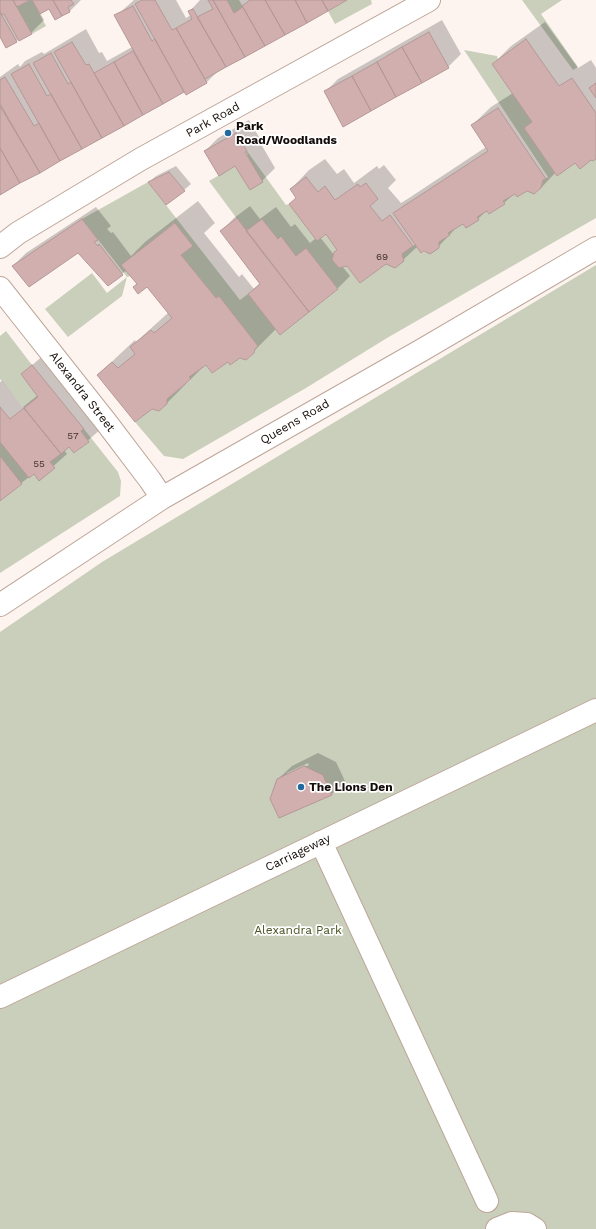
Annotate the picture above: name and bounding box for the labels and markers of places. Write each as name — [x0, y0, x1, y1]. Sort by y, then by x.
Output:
place label: Park Road/Woodlands — [236, 119, 337, 147]
marker: Park Road/Woodlands — [223, 128, 233, 138]
place label: The Lions Den — [309, 780, 393, 794]
marker: The Lions Den — [296, 782, 306, 792]

